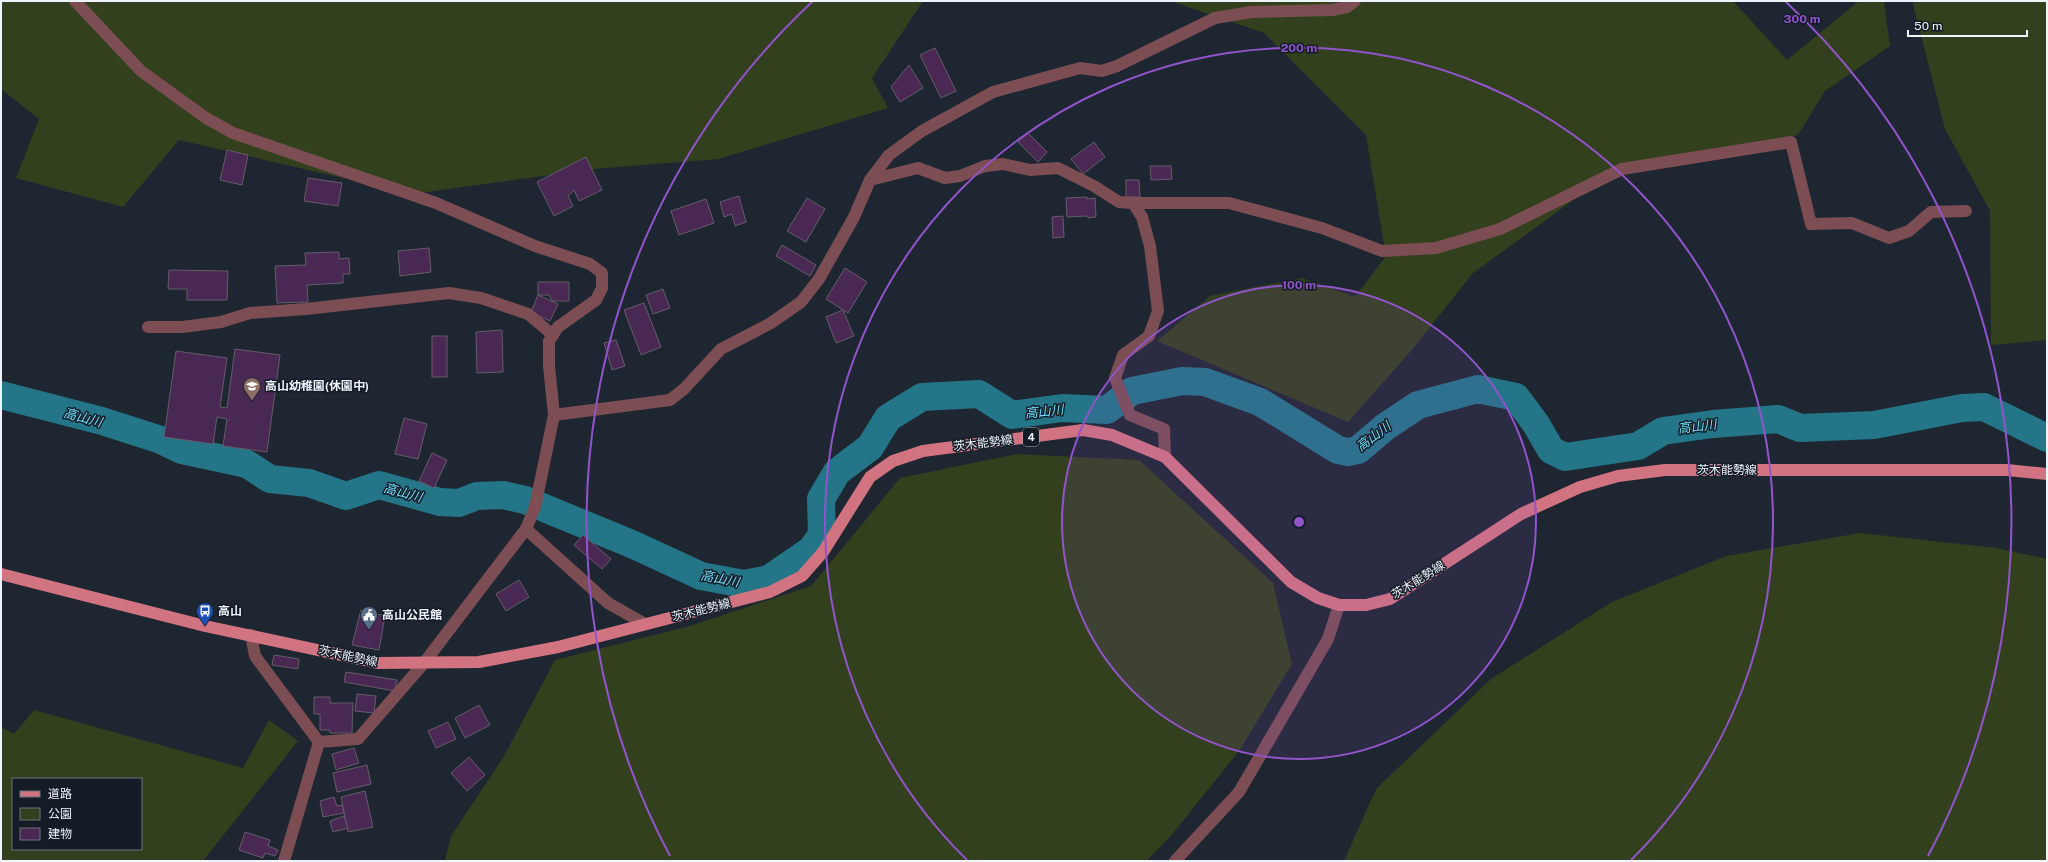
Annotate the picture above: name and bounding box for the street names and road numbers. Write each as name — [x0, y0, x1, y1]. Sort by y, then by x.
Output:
road number: 4 — [1023, 428, 1039, 446]
street label: 茨木能勢線 — [952, 432, 1014, 454]
street label: 茨木能勢線 — [1697, 463, 1757, 477]
street label: 茨木能勢線 — [1389, 558, 1447, 602]
street label: 茨木能勢線 — [670, 596, 732, 624]
street label: 茨木能勢線 — [317, 643, 379, 669]

